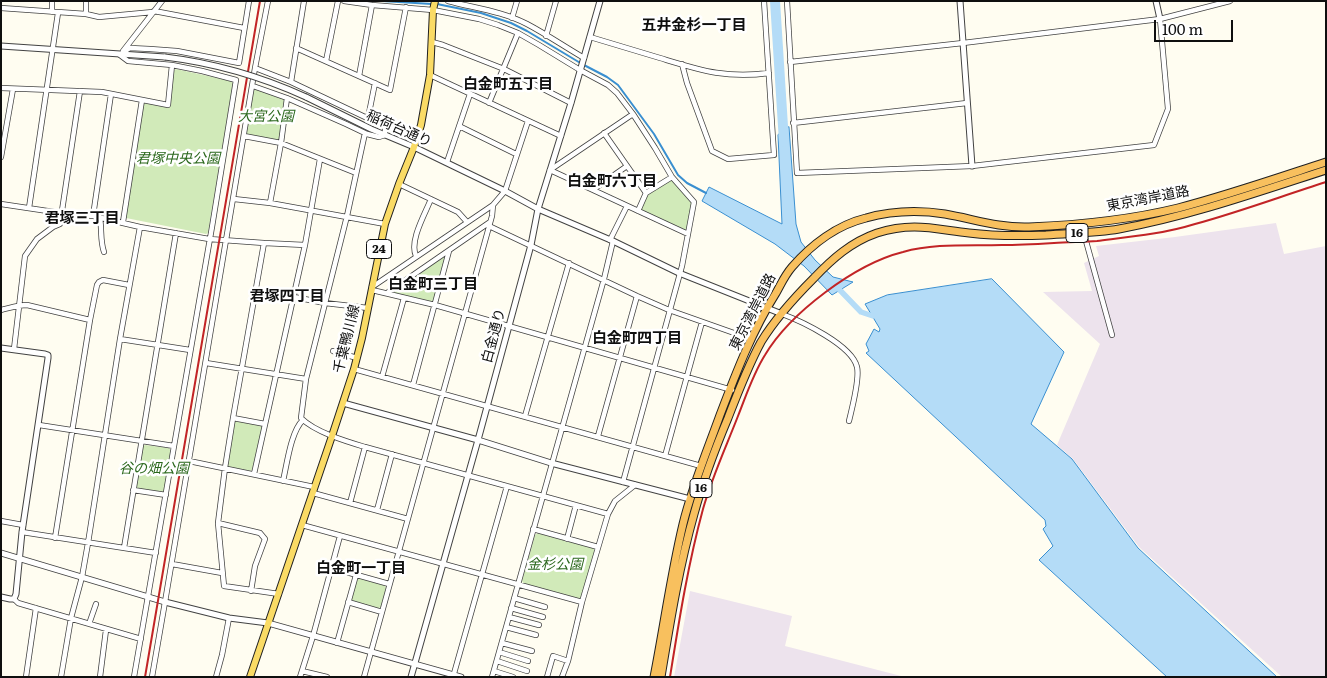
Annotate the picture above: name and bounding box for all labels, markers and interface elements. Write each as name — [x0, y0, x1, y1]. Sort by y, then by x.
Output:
scale bar — [1157, 10, 1236, 42]
district label: 五井金杉一丁目 — [642, 17, 746, 35]
text: 100 m — [1162, 17, 1203, 40]
district label: 白金町五丁目 — [463, 76, 553, 94]
street label: 稲荷台通り — [364, 107, 434, 151]
park label: 大宮公園 — [238, 109, 294, 125]
park label: 君塚中央公園 — [136, 151, 220, 167]
district label: 白金町六丁目 — [567, 173, 657, 191]
street label: 東京湾岸道路 — [1105, 183, 1191, 215]
district label: 君塚三丁目 — [45, 210, 119, 228]
road number: 16 — [1066, 224, 1088, 242]
road number: 24 — [366, 240, 392, 258]
street label: 東京湾岸道路 — [726, 271, 780, 353]
district label: 白金町三丁目 — [388, 276, 478, 294]
district label: 君塚四丁目 — [250, 288, 324, 306]
street label: 千葉鴨川線 — [330, 303, 364, 375]
street label: 白金通り — [479, 307, 509, 365]
district label: 白金町四丁目 — [592, 330, 682, 348]
park label: 谷の畑公園 — [119, 461, 189, 477]
road number: 16 — [690, 478, 712, 498]
park label: 金杉公園 — [527, 557, 583, 573]
district label: 白金町一丁目 — [316, 560, 406, 578]

